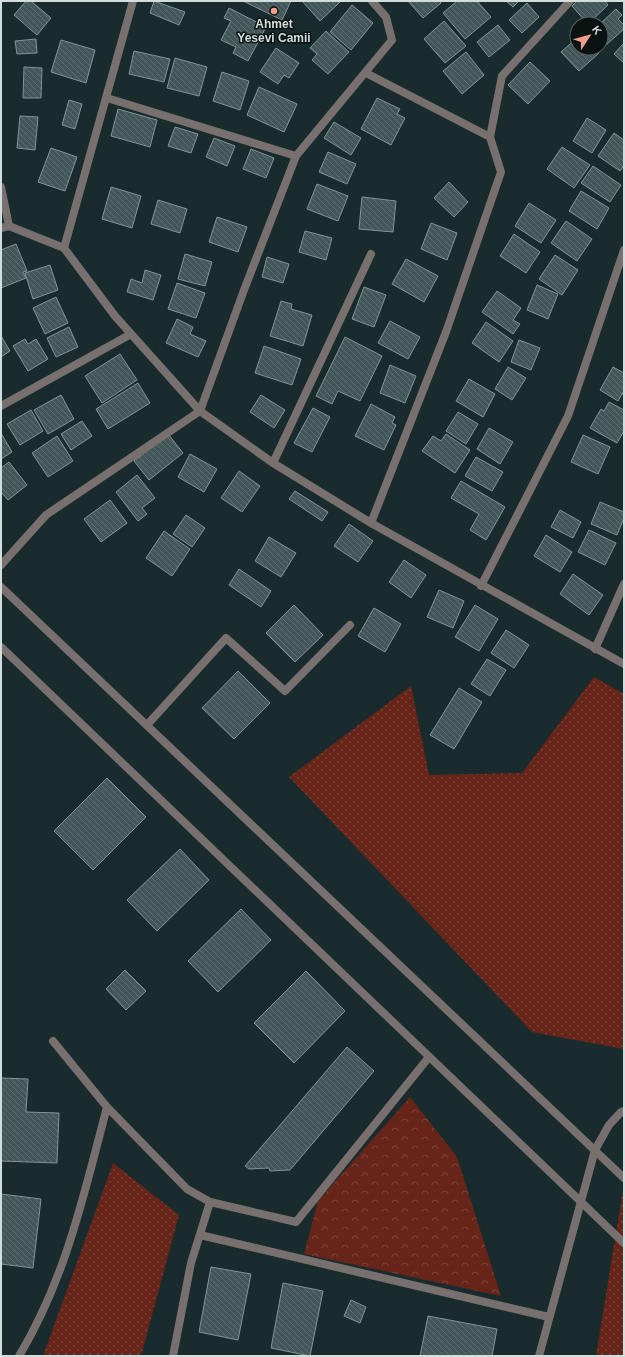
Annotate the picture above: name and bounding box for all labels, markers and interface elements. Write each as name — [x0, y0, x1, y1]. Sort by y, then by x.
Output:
marker: Ahmet Yesevi Camii — [269, 6, 279, 16]
north arrow — [569, 16, 609, 56]
place label: Ahmet Yesevi Camii — [237, 17, 311, 45]
text: K — [590, 23, 604, 37]

